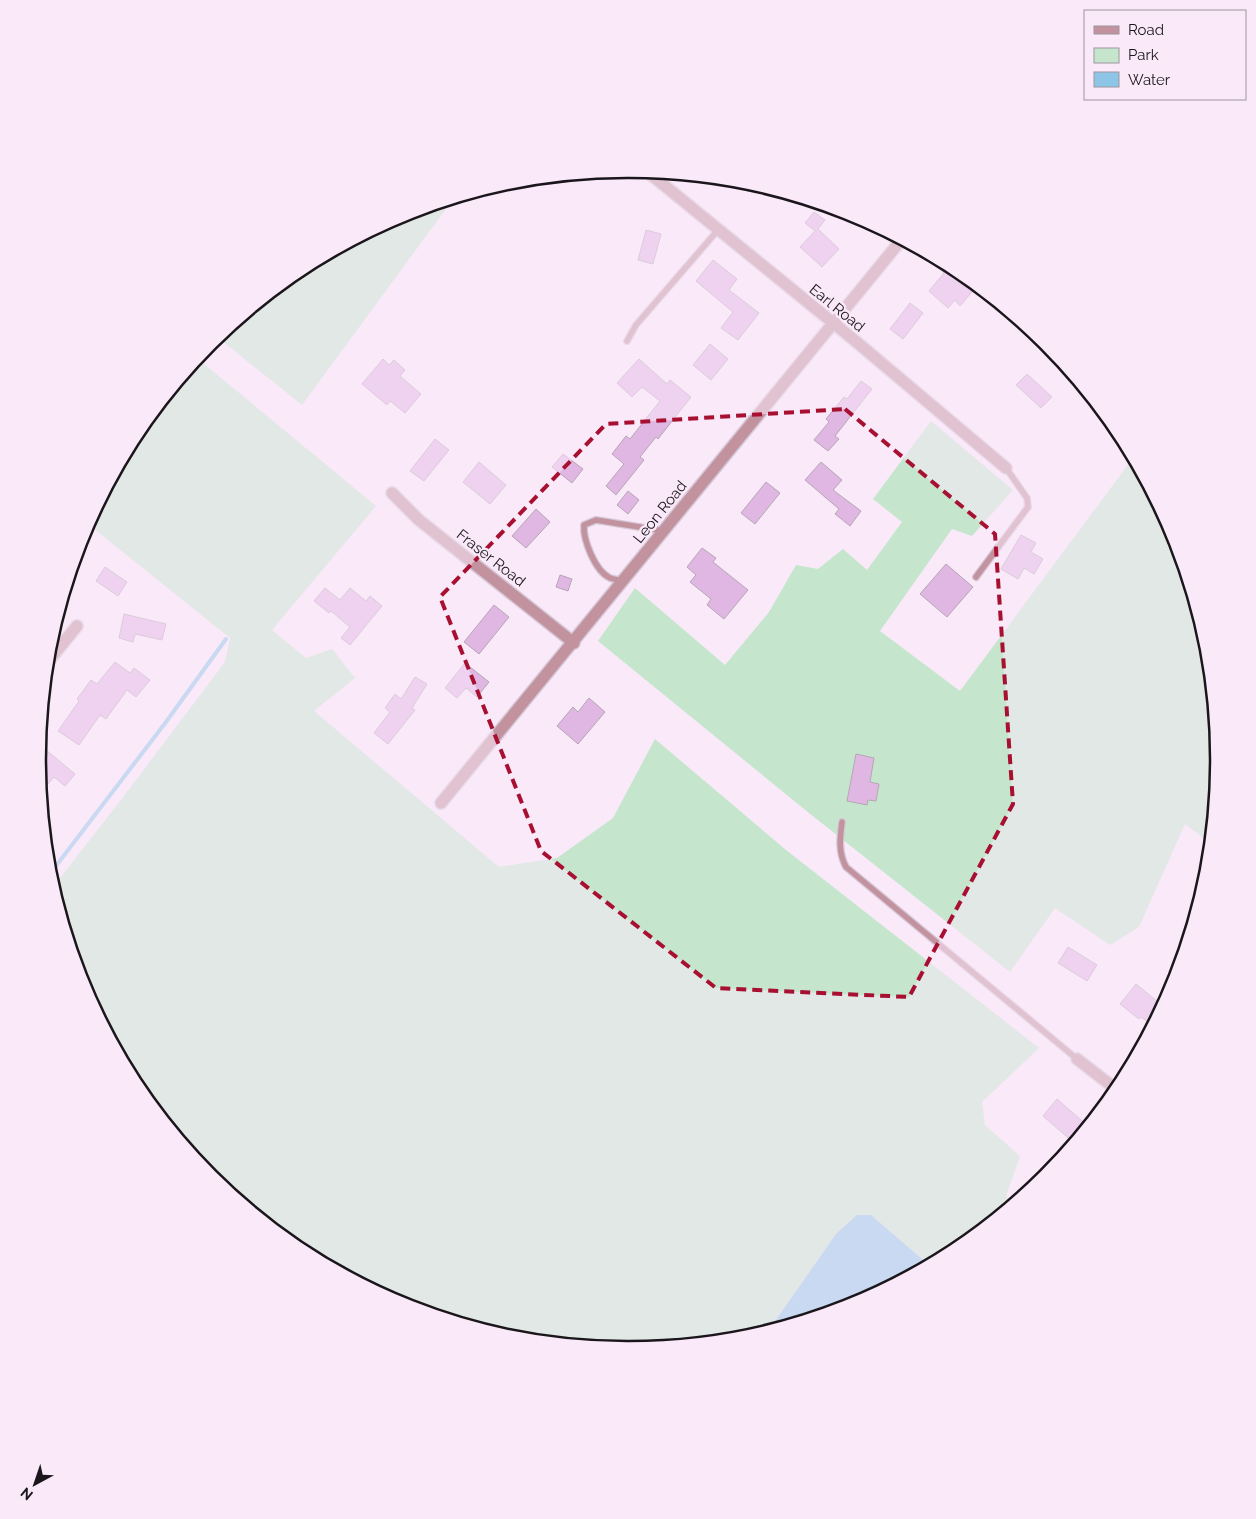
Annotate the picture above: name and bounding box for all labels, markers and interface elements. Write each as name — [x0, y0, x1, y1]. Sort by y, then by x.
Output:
legend — [1084, 10, 1246, 100]
text: Road — [1128, 21, 1164, 39]
text: Park — [1128, 46, 1159, 64]
text: Water — [1128, 71, 1171, 89]
street label: Earl Road — [806, 280, 868, 336]
street label: Leon Road — [629, 477, 691, 547]
street label: Fraser Road — [453, 526, 529, 590]
north arrow — [10, 1459, 60, 1509]
text: N — [17, 1484, 36, 1504]

